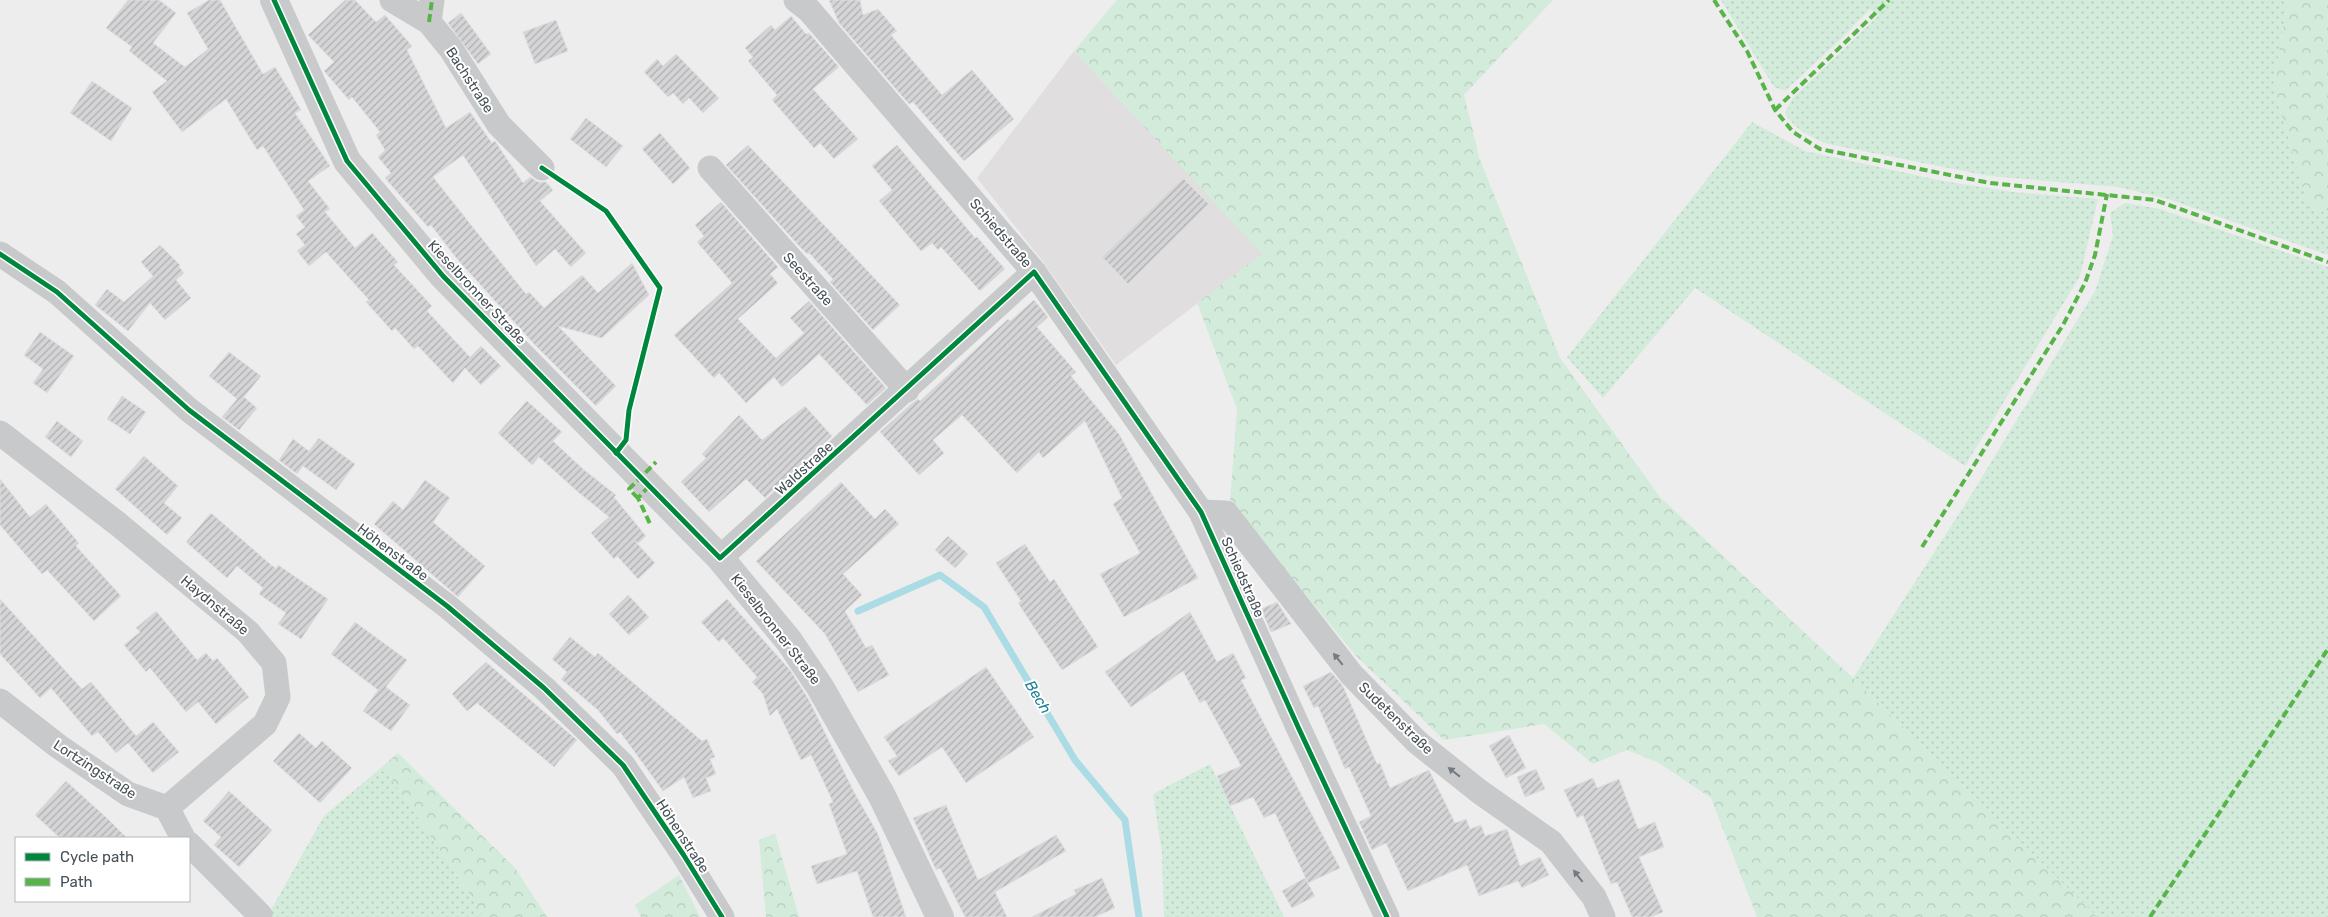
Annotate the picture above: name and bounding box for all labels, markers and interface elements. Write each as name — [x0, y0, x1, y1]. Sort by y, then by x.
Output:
street label: Bachstraße — [442, 44, 497, 116]
street label: Schiedstraße — [966, 195, 1035, 272]
street label: Kieselbronner Straße — [424, 237, 529, 348]
street label: Seestraße — [779, 249, 836, 310]
street label: Waldstraße — [772, 438, 837, 499]
street label: Höhenstraße — [354, 520, 432, 585]
street label: Schiedstraße — [1217, 534, 1268, 620]
street label: Kieselbronner Straße — [727, 570, 824, 688]
street label: Haydnstraße — [177, 572, 252, 639]
one-way arrow — [1333, 652, 1344, 665]
water label: Bech — [1021, 677, 1055, 717]
street label: Sudetenstraße — [1355, 679, 1436, 758]
street label: Lortzingstraße — [50, 736, 140, 803]
one-way arrow — [1448, 766, 1461, 777]
street label: Höhenstraße — [652, 796, 713, 876]
legend — [15, 837, 190, 902]
text: Cycle path — [60, 848, 134, 866]
one-way arrow — [1572, 870, 1583, 883]
text: Path — [60, 873, 93, 891]

